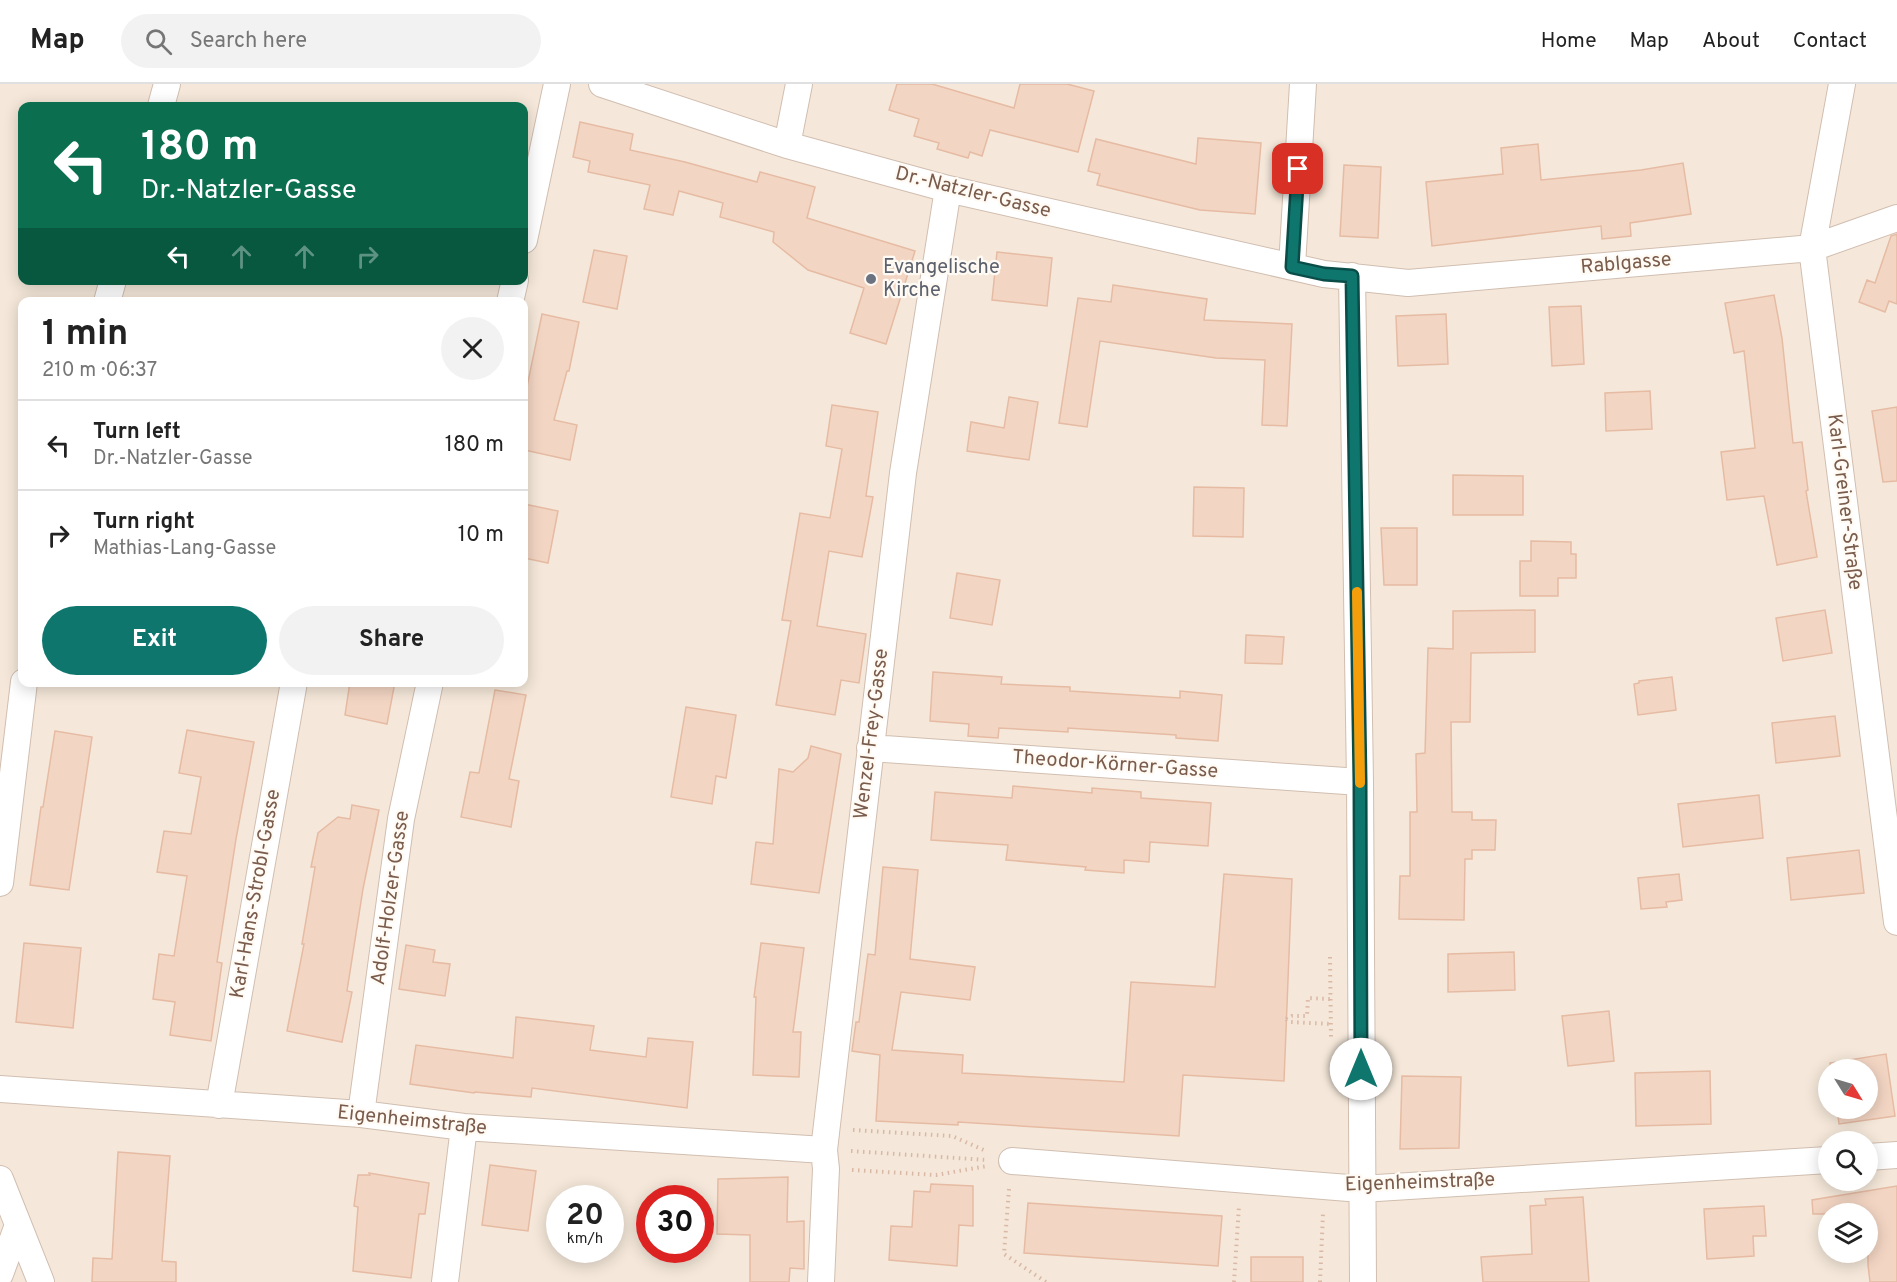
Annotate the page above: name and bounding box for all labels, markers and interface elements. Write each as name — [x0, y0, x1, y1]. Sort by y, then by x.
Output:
search box — [121, 14, 541, 68]
text: Map — [30, 23, 85, 59]
icon: search — [142, 25, 175, 58]
text: Search here — [190, 28, 307, 55]
text: Home — [1541, 28, 1597, 55]
text: Map — [1630, 28, 1669, 55]
text: About — [1702, 28, 1760, 55]
text: Contact — [1793, 28, 1867, 55]
text: 180 m — [141, 122, 258, 175]
icon: left — [42, 126, 120, 204]
pin — [1272, 143, 1323, 194]
icon: arrive — [1281, 152, 1314, 185]
street label: Dr.-Natzler-Gasse — [892, 161, 1054, 225]
text: Dr.-Natzler-Gasse — [141, 174, 356, 208]
icon: left — [162, 240, 195, 273]
icon: ahead — [225, 240, 258, 273]
icon: ahead — [288, 240, 321, 273]
icon: right — [351, 240, 384, 273]
street label: Rablgasse — [1579, 247, 1673, 281]
place label: Evangelische Kirche — [883, 255, 1000, 304]
marker: Evangelische Kirche — [864, 272, 878, 286]
text: 1 min — [42, 312, 128, 358]
button: close — [441, 317, 504, 380]
text: 210 m · 06:37 — [42, 358, 157, 384]
street label: Karl-Greiner-Straße — [1820, 412, 1868, 592]
text: Turn left — [93, 419, 181, 446]
icon: left — [42, 429, 75, 462]
text: 180 m — [445, 432, 504, 459]
text: Dr.-Natzler-Gasse — [93, 446, 253, 472]
text: Turn right — [93, 509, 195, 536]
icon: right — [42, 519, 75, 552]
text: 10 m — [458, 522, 504, 549]
text: Mathias-Lang-Gasse — [93, 536, 276, 562]
button: Exit — [42, 606, 267, 675]
button: Share — [279, 606, 504, 675]
street label: Wenzel-Frey-Gasse — [849, 647, 895, 821]
street label: Theodor-Körner-Gasse — [1011, 745, 1219, 785]
street label: Karl-Hans-Strobl-Gasse — [225, 787, 287, 1001]
street label: Adolf-Holzer-Gasse — [366, 809, 416, 987]
position arrow — [1329, 1037, 1393, 1101]
north arrow — [1818, 1059, 1878, 1119]
map controls — [1818, 1059, 1878, 1263]
street label: Eigenheimstraße — [336, 1100, 488, 1142]
button: search — [1818, 1131, 1878, 1191]
street label: Eigenheimstraße — [1344, 1167, 1496, 1199]
speed limit sign: 30 — [636, 1185, 714, 1263]
text: 20 — [566, 1198, 604, 1235]
button: layers — [1818, 1203, 1878, 1263]
text: km/h — [567, 1230, 603, 1249]

